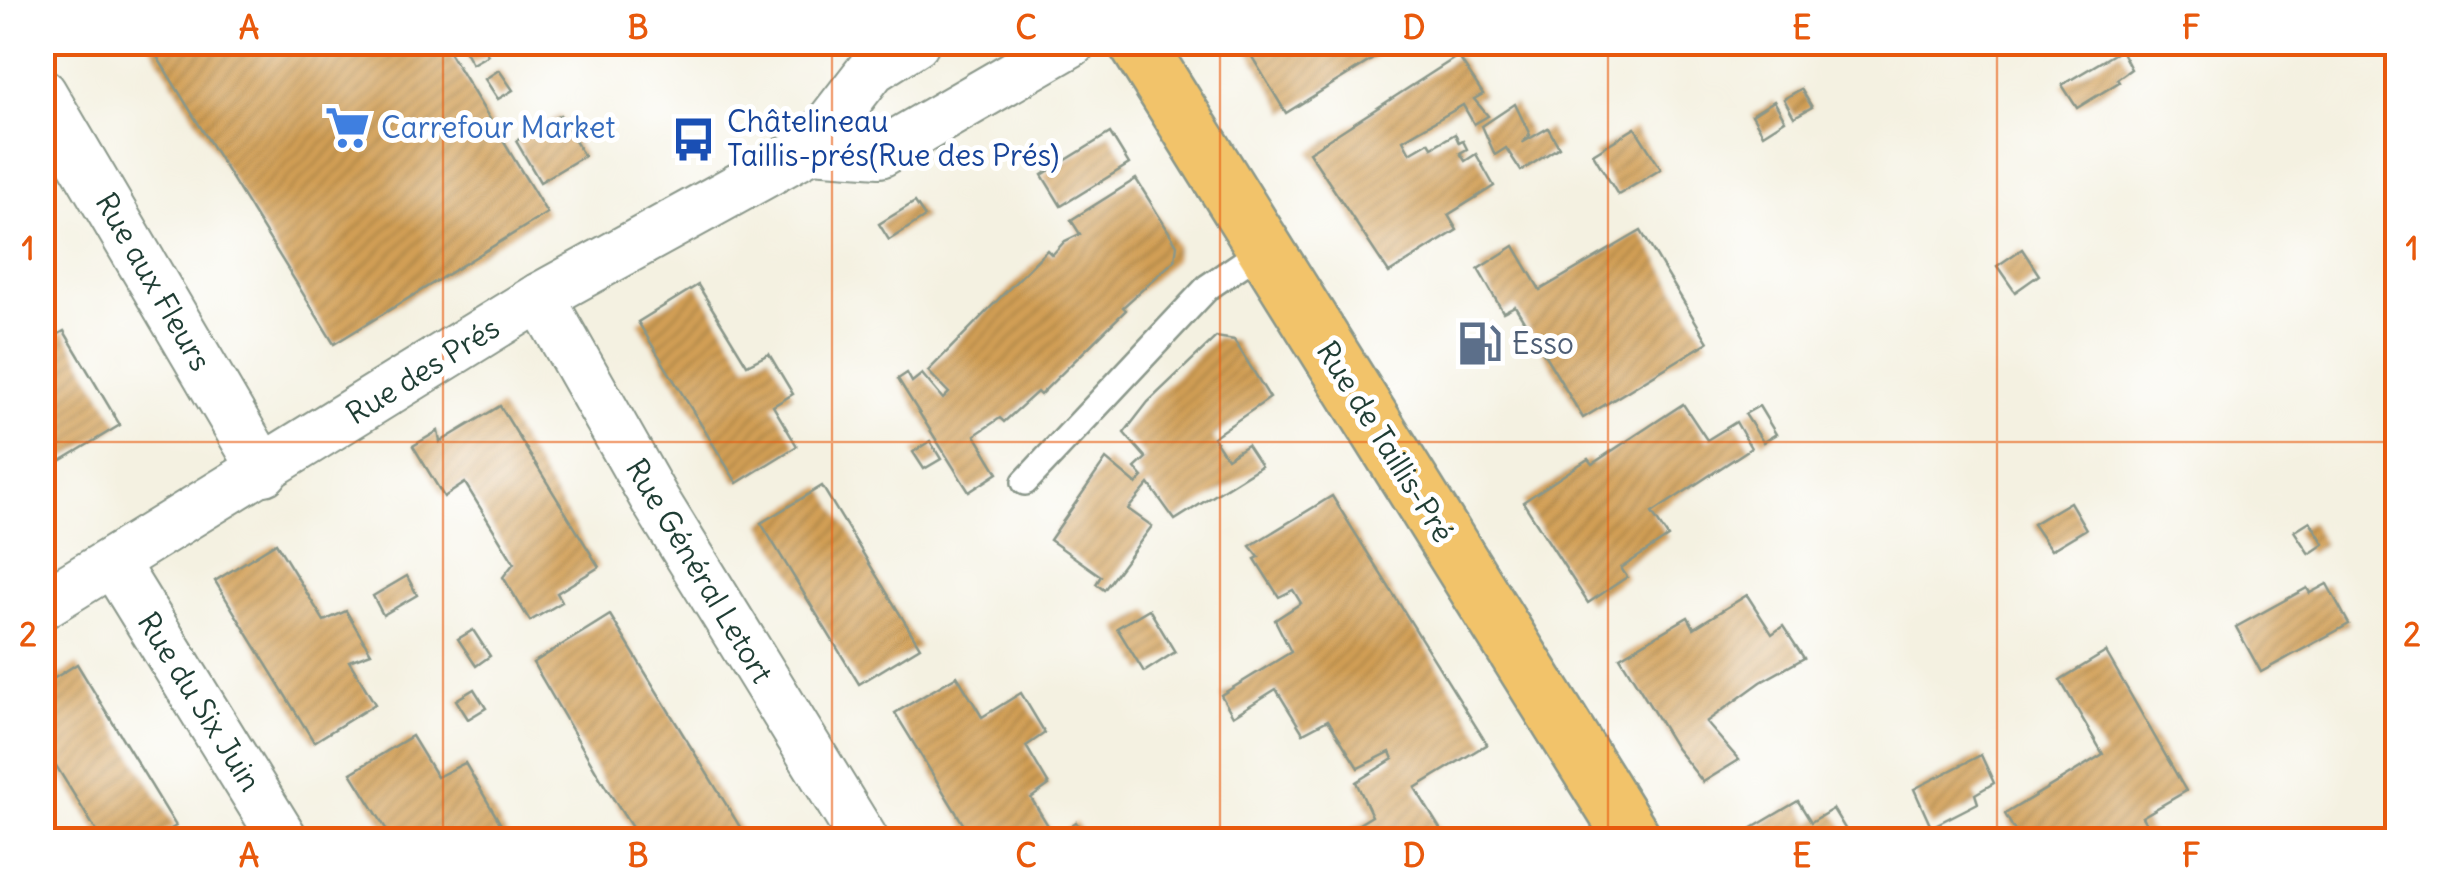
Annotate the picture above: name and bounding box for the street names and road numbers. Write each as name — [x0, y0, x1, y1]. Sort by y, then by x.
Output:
street label: Rue aux Fleurs — [88, 186, 220, 377]
street label: Rue des Prés — [339, 308, 506, 432]
street label: Rue de Taillis-Pré — [1309, 334, 1463, 549]
street label: Rue Général Letort — [618, 452, 782, 689]
street label: Rue du Six Juin — [130, 605, 270, 798]

